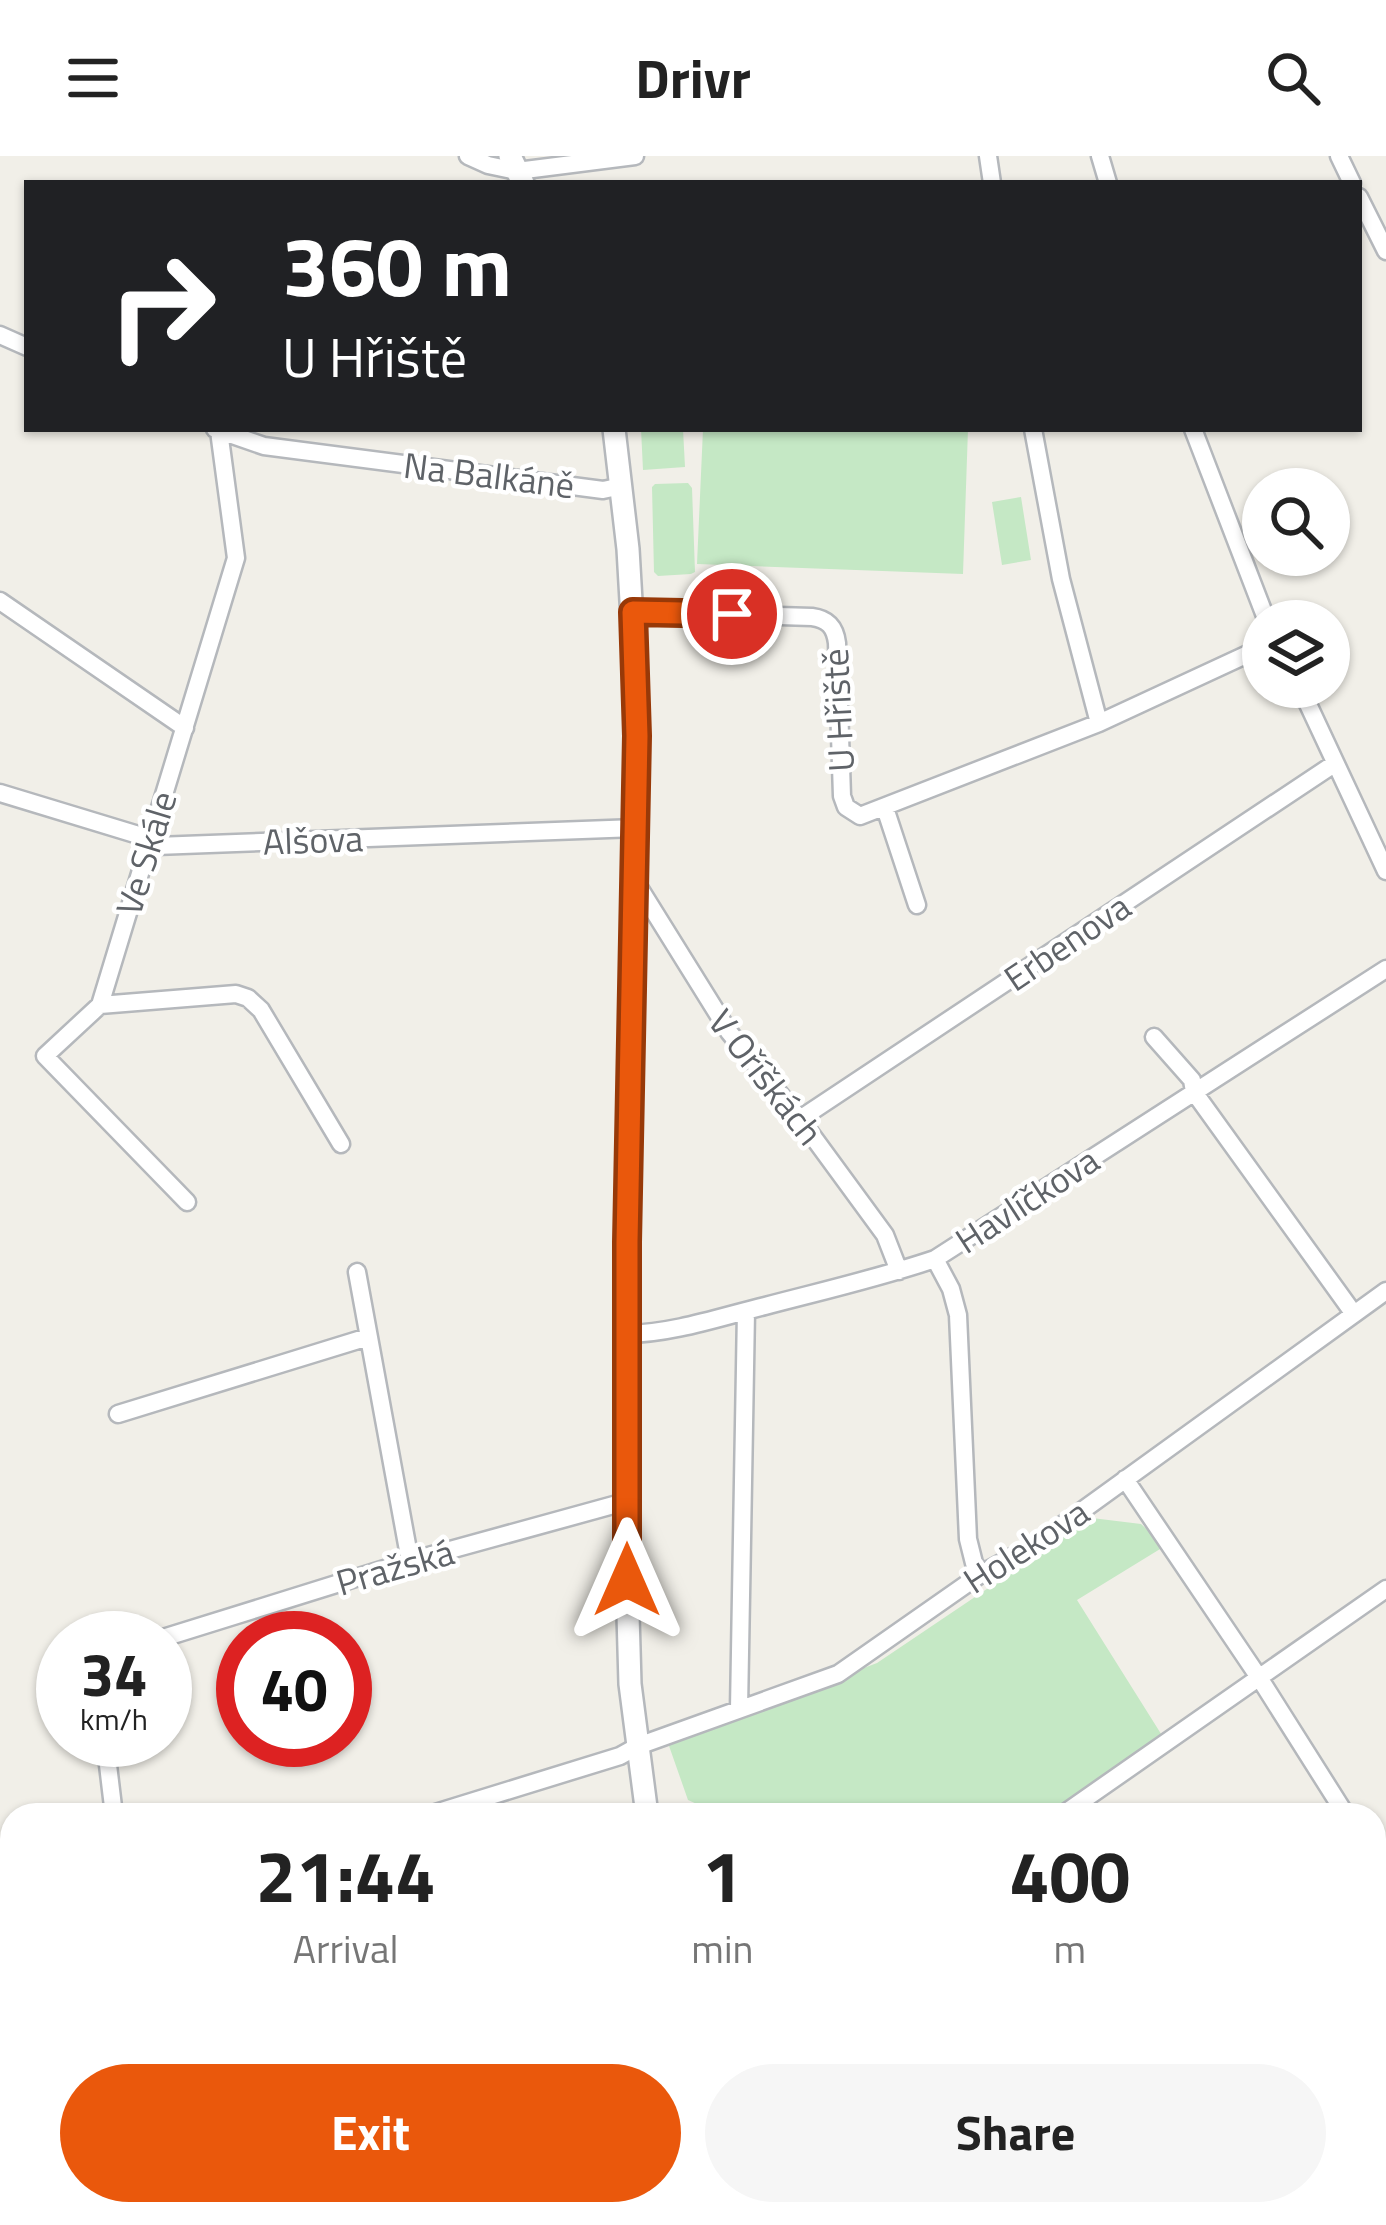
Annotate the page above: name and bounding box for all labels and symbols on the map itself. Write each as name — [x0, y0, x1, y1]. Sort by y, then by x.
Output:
street label: Na Balkáně — [401, 437, 578, 512]
pin — [681, 563, 783, 665]
street label: U Hřiště — [807, 647, 868, 773]
street label: Ve Skále — [101, 784, 190, 922]
street label: Alšova — [262, 810, 364, 869]
street label: Erbenova — [992, 879, 1141, 1004]
street label: V Oříškách — [695, 997, 837, 1157]
street label: Havlíčkova — [944, 1132, 1110, 1267]
street label: Holekova — [952, 1484, 1099, 1607]
position arrow — [564, 1517, 690, 1643]
street label: Pražská — [330, 1524, 460, 1610]
speed limit sign: 40 — [216, 1611, 372, 1767]

